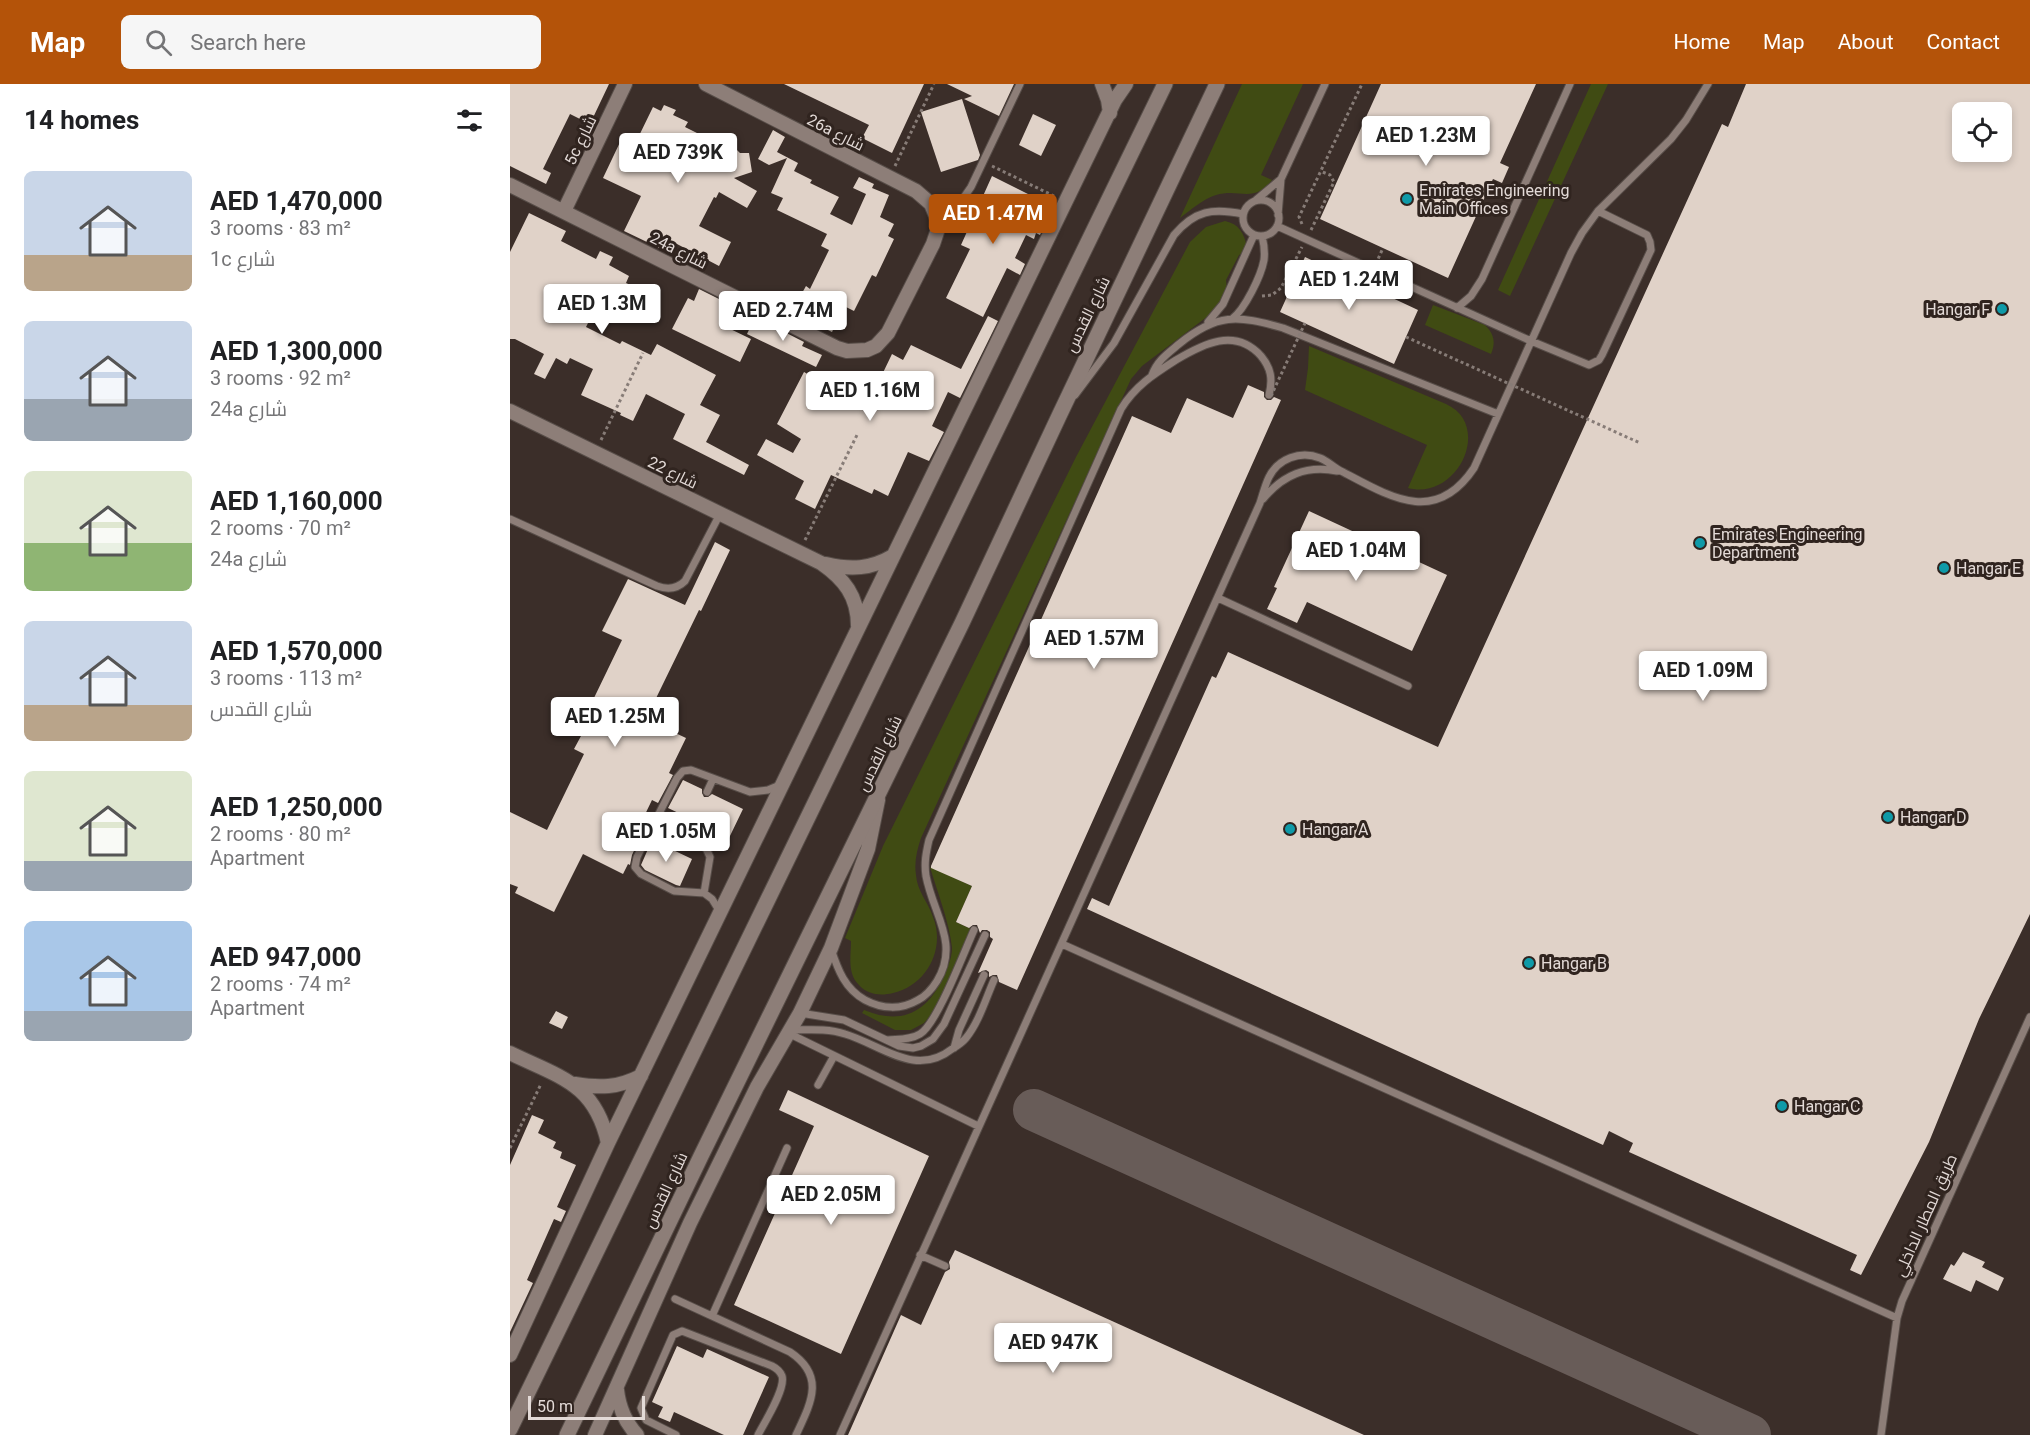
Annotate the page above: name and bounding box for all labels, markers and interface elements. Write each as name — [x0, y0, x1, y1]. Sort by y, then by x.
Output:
search box — [121, 15, 541, 69]
text: Map — [30, 26, 85, 59]
icon: search — [142, 26, 175, 59]
text: Search here — [190, 30, 306, 55]
text: Home — [1674, 30, 1730, 54]
text: Map — [1763, 30, 1805, 54]
text: About — [1838, 30, 1894, 54]
text: Contact — [1927, 30, 2000, 54]
map controls — [1952, 102, 2012, 162]
button: locate — [1952, 102, 2012, 162]
icon: filters — [453, 104, 486, 137]
text: 14 homes — [24, 105, 139, 135]
street label: 26a شارع — [803, 110, 868, 157]
street label: 5c شارع — [560, 113, 602, 169]
pin: AED 1.23M — [1357, 116, 1495, 167]
text: AED 1.23M — [1376, 123, 1476, 147]
pin: AED 739K — [616, 133, 740, 184]
text: AED 739K — [633, 140, 723, 164]
place label: Emirates Engineering Main Offices — [1419, 181, 1570, 218]
text: AED 1,470,000 — [210, 186, 383, 216]
marker: Emirates Engineering Main Offices — [1400, 192, 1414, 206]
pin: AED 1.47M — [924, 194, 1062, 245]
icon: home — [72, 195, 144, 267]
text: AED 1.47M — [943, 201, 1043, 225]
text: 3 rooms · 83 m² — [210, 216, 351, 240]
street label: 24a شارع — [646, 228, 711, 275]
text: 1c شارع — [210, 247, 275, 271]
pin: AED 1.24M — [1280, 260, 1418, 311]
text: AED 1.24M — [1299, 267, 1399, 291]
street label: شارع القدس — [1061, 273, 1116, 356]
pin: AED 1.3M — [540, 284, 664, 335]
text: AED 1.3M — [558, 291, 646, 315]
pin: AED 2.74M — [714, 291, 852, 342]
text: AED 2.74M — [733, 298, 833, 322]
place label: Hangar F — [1925, 300, 1990, 319]
marker: Hangar F — [1995, 302, 2009, 316]
text: AED 1,300,000 — [210, 336, 383, 366]
icon: home — [72, 345, 144, 417]
text: 3 rooms · 92 m² — [210, 366, 351, 390]
pin: AED 1.16M — [801, 371, 939, 422]
text: AED 1.16M — [820, 378, 920, 402]
text: 24a شارع — [210, 397, 287, 421]
street label: شارع 22 — [644, 452, 701, 494]
text: AED 1,160,000 — [210, 486, 383, 516]
icon: home — [72, 495, 144, 567]
text: 2 rooms · 70 m² — [210, 516, 351, 540]
place label: Emirates Engineering Department — [1712, 525, 1863, 562]
pin: AED 1.04M — [1287, 531, 1425, 582]
marker: Emirates Engineering Department — [1693, 536, 1707, 550]
text: AED 1.04M — [1306, 538, 1406, 562]
text: 24a شارع — [210, 547, 287, 571]
place label: Hangar E — [1956, 559, 2021, 578]
marker: Hangar E — [1937, 561, 1951, 575]
pin: AED 1.57M — [1025, 619, 1163, 670]
text: AED 1.57M — [1044, 626, 1144, 650]
text: AED 1,570,000 — [210, 636, 383, 666]
icon: home — [72, 645, 144, 717]
pin: AED 1.09M — [1634, 651, 1772, 702]
text: AED 1.09M — [1653, 658, 1753, 682]
text: 3 rooms · 113 m² — [210, 666, 362, 690]
text: شارع القدس — [210, 697, 312, 721]
pin: AED 1.25M — [546, 697, 684, 748]
text: AED 1.25M — [565, 704, 665, 728]
street label: شارع القدس — [853, 712, 908, 795]
text: AED 1,250,000 — [210, 792, 383, 822]
icon: home — [72, 795, 144, 867]
place label: Hangar D — [1900, 808, 1967, 827]
marker: Hangar D — [1881, 810, 1895, 824]
pin: AED 1.05M — [597, 812, 735, 863]
text: AED 1.05M — [616, 819, 716, 843]
place label: Hangar A — [1302, 820, 1369, 839]
text: 2 rooms · 80 m² — [210, 822, 351, 846]
marker: Hangar A — [1283, 822, 1297, 836]
text: Apartment — [210, 846, 305, 870]
text: AED 947,000 — [210, 942, 361, 972]
icon: home — [72, 945, 144, 1017]
place label: Hangar B — [1541, 954, 1607, 973]
marker: Hangar B — [1522, 956, 1536, 970]
text: 2 rooms · 74 m² — [210, 972, 351, 996]
text: Apartment — [210, 996, 305, 1020]
place label: Hangar C — [1794, 1097, 1860, 1116]
marker: Hangar C — [1775, 1099, 1789, 1113]
street label: شارع القدس — [640, 1149, 693, 1232]
street label: طريق المطار الداخلي — [1890, 1151, 1965, 1281]
pin: AED 2.05M — [762, 1175, 900, 1226]
text: AED 2.05M — [781, 1182, 881, 1206]
pin: AED 947K — [991, 1323, 1115, 1374]
text: AED 947K — [1008, 1330, 1098, 1354]
scale bar — [528, 1393, 645, 1420]
text: 50 m — [537, 1397, 573, 1416]

